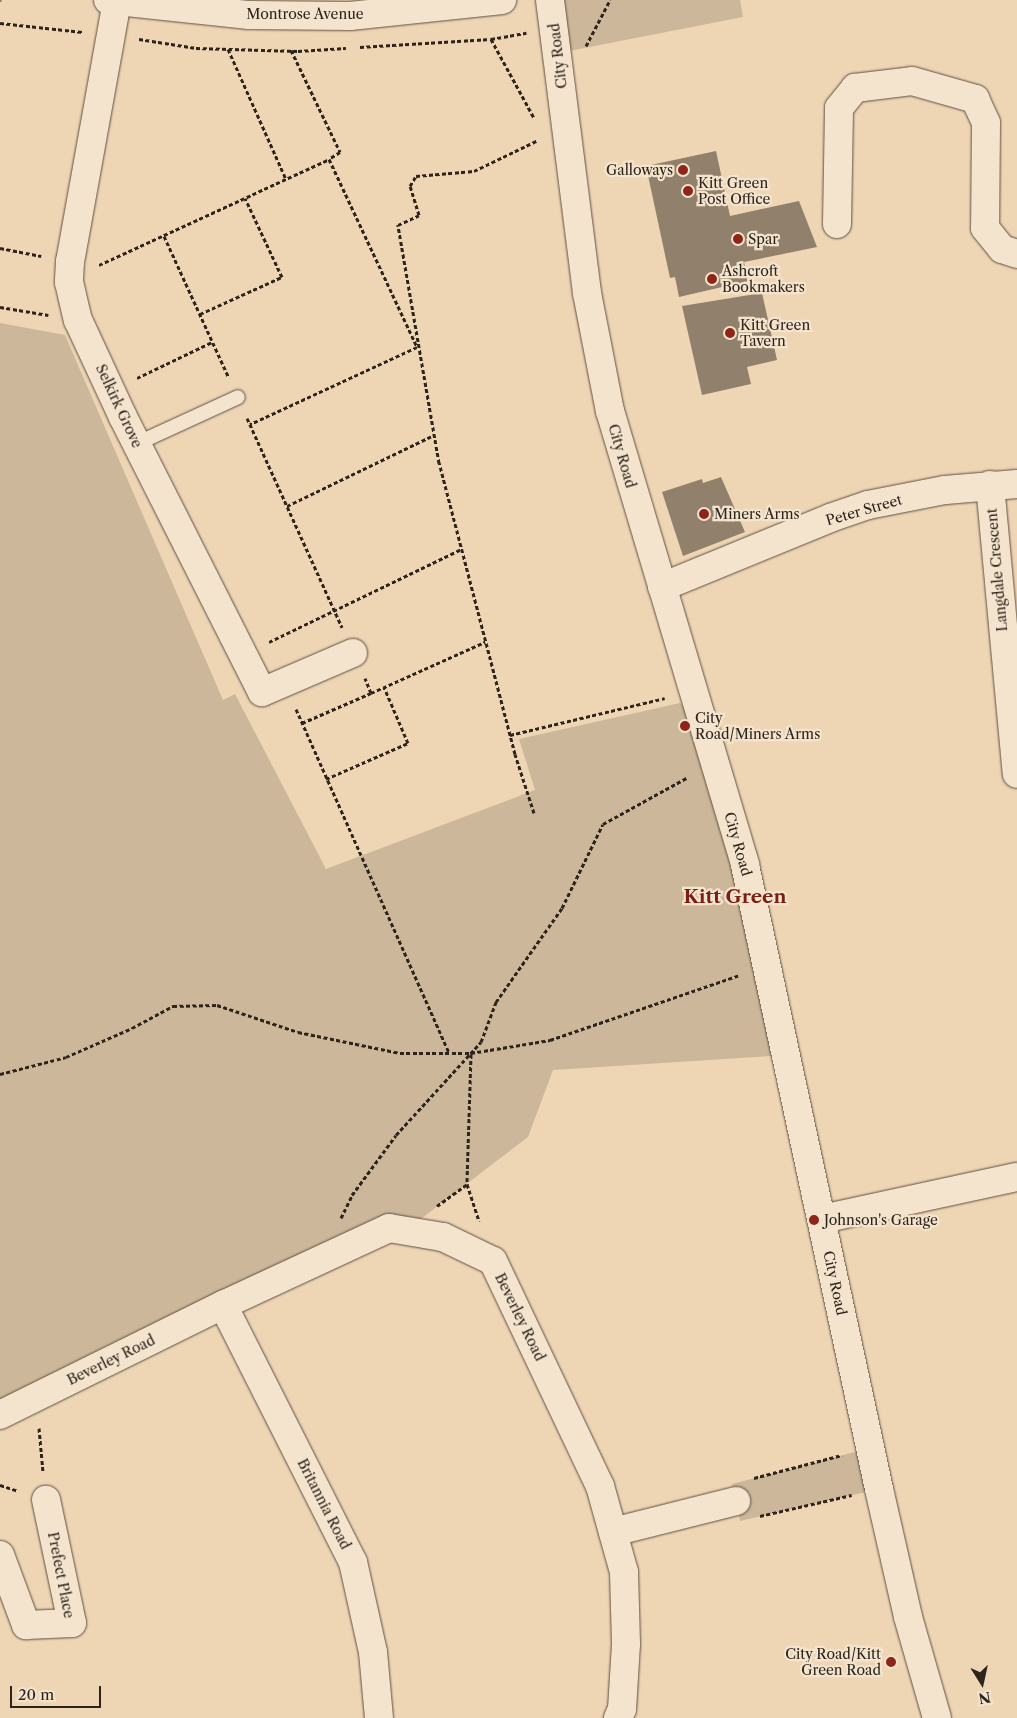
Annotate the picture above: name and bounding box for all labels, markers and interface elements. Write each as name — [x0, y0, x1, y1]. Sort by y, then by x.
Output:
street label: Montrose Avenue — [246, 6, 364, 22]
street label: City Road — [546, 22, 570, 90]
place label: Galloways — [606, 162, 673, 178]
marker: Galloways — [677, 164, 689, 176]
place label: Kitt Green Post Office — [698, 175, 770, 208]
marker: Kitt Green Post Office — [682, 185, 694, 197]
place label: Spar — [748, 231, 778, 247]
marker: Spar — [732, 233, 744, 245]
place label: Ashcroft Bookmakers — [722, 263, 805, 296]
marker: Ashcroft Bookmakers — [706, 273, 718, 285]
place label: Kitt Green Tavern — [740, 317, 810, 350]
marker: Kitt Green Tavern — [724, 327, 736, 339]
street label: Selkirk Grove — [92, 361, 146, 451]
street label: City Road — [605, 422, 639, 490]
street label: Peter Street — [824, 491, 904, 529]
place label: Miners Arms — [714, 506, 800, 522]
marker: Miners Arms — [698, 508, 710, 520]
street label: Langdale Crescent — [983, 508, 1011, 632]
place label: City Road/Miners Arms — [695, 710, 821, 742]
marker: City Road/Miners Arms — [679, 720, 691, 732]
street label: City Road — [721, 810, 755, 878]
district label: Kitt Green — [684, 886, 786, 908]
place label: Johnson's Garage — [824, 1212, 938, 1228]
marker: Johnson's Garage — [808, 1214, 820, 1226]
street label: City Road — [820, 1249, 850, 1317]
street label: Beverley Road — [491, 1270, 549, 1364]
street label: Beverley Road — [64, 1331, 158, 1389]
street label: Britannia Road — [294, 1456, 354, 1552]
street label: Prefect Place — [44, 1530, 78, 1620]
place label: City Road/Kitt Green Road — [785, 1646, 881, 1678]
marker: City Road/Kitt Green Road — [885, 1656, 897, 1668]
north arrow — [957, 1658, 1007, 1708]
scale bar — [12, 1676, 104, 1708]
text: 20 m — [18, 1685, 54, 1704]
text: N — [977, 1688, 992, 1708]

